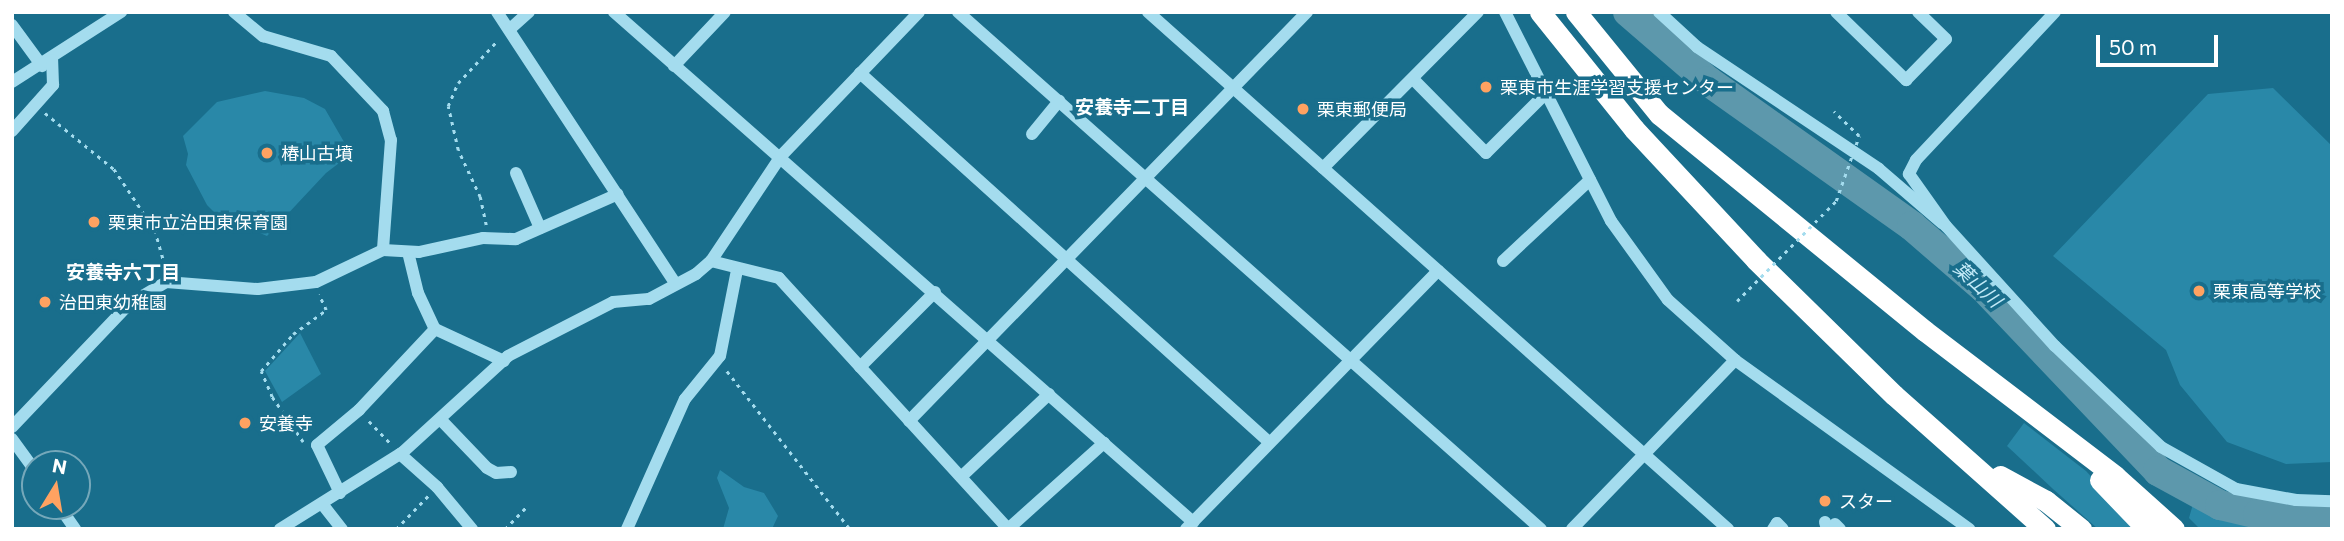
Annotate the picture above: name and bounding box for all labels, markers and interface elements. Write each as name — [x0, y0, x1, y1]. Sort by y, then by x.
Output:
scale bar — [2099, 21, 2222, 65]
text: 50 m — [2109, 34, 2157, 59]
place label: 栗東市生涯学習支援センター — [1500, 76, 1734, 98]
marker: 栗東市生涯学習支援センター — [1478, 79, 1494, 95]
district label: 安養寺二丁目 — [1075, 96, 1189, 118]
place label: 栗東郵便局 — [1317, 98, 1407, 120]
marker: 栗東郵便局 — [1295, 101, 1311, 117]
place label: 椿山古墳 — [281, 142, 353, 164]
marker: 椿山古墳 — [259, 145, 275, 161]
place label: 栗東市立治田東保育園 — [108, 211, 288, 233]
marker: 栗東市立治田東保育園 — [86, 214, 102, 230]
water label: 葉山川 — [1949, 256, 2007, 312]
district label: 安養寺六丁目 — [66, 261, 180, 283]
place label: 栗東高等学校 — [2213, 280, 2321, 302]
marker: 栗東高等学校 — [2191, 283, 2207, 299]
place label: 治田東幼稚園 — [59, 291, 167, 313]
marker: 治田東幼稚園 — [37, 294, 53, 310]
place label: 安養寺 — [259, 412, 313, 434]
marker: 安養寺 — [237, 415, 253, 431]
north arrow — [21, 450, 91, 520]
text: N — [51, 453, 69, 479]
place label: スター — [1839, 490, 1893, 512]
marker: スター — [1817, 493, 1833, 509]

